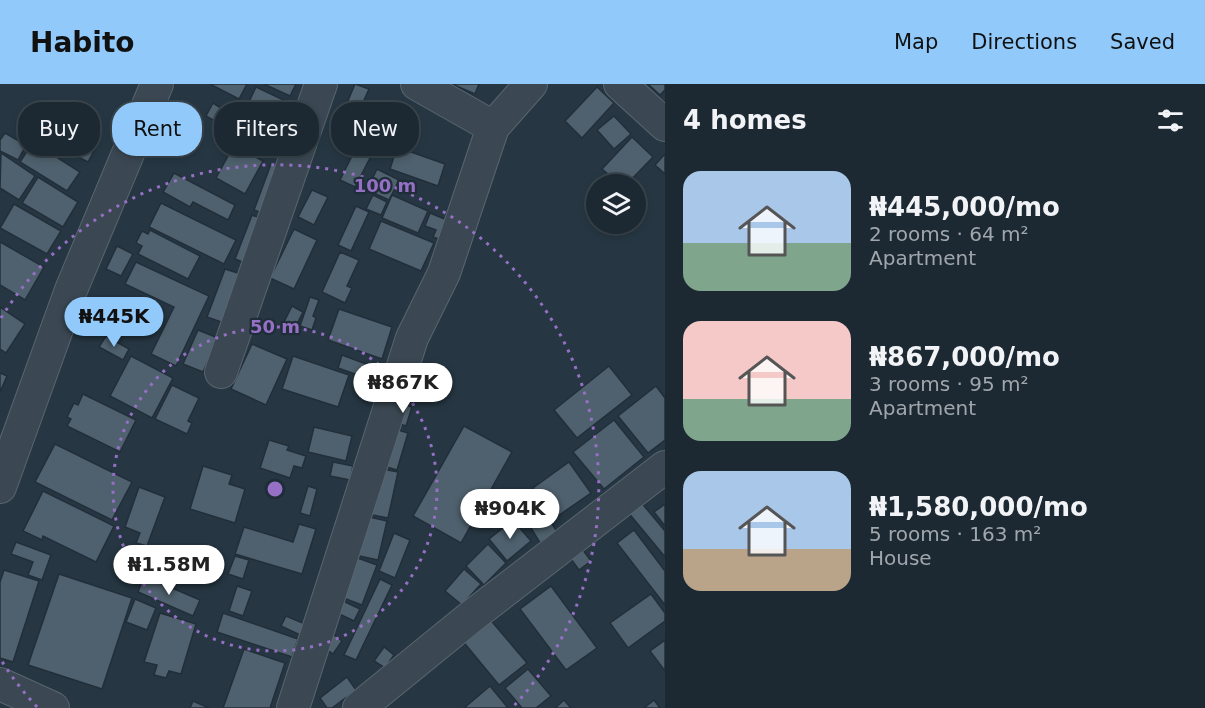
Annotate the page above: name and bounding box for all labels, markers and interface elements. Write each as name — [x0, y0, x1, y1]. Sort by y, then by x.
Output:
text: Habito — [30, 26, 135, 59]
text: Map — [894, 30, 938, 54]
text: Directions — [971, 30, 1077, 54]
text: Saved — [1110, 30, 1175, 54]
chip: Buy — [18, 102, 100, 156]
chip: Rent — [112, 102, 202, 156]
chip: Filters — [214, 102, 319, 156]
chip: New — [331, 102, 419, 156]
icon: filters — [1154, 104, 1187, 137]
text: 4 homes — [683, 105, 807, 135]
map controls — [586, 174, 646, 234]
button: layers — [586, 174, 646, 234]
text: 100 m — [354, 175, 416, 196]
text: ₦445,000/mo — [869, 192, 1060, 222]
icon: home — [731, 195, 803, 267]
text: 2 rooms · 64 m² — [869, 222, 1029, 246]
text: Apartment — [869, 246, 976, 270]
pin: ₦445K — [72, 297, 156, 348]
text: ₦445K — [78, 304, 150, 328]
text: 50 m — [250, 316, 300, 337]
text: ₦867,000/mo — [869, 342, 1060, 372]
icon: home — [731, 345, 803, 417]
pin: ₦867K — [361, 363, 445, 414]
text: ₦867K — [367, 370, 439, 394]
text: 3 rooms · 95 m² — [869, 372, 1029, 396]
text: Apartment — [869, 396, 976, 420]
centre of rings — [265, 479, 285, 499]
pin: ₦904K — [468, 489, 552, 540]
text: ₦1,580,000/mo — [869, 492, 1088, 522]
icon: home — [731, 495, 803, 567]
text: ₦904K — [474, 496, 546, 520]
text: 5 rooms · 163 m² — [869, 522, 1041, 546]
pin: ₦1.58M — [120, 545, 218, 596]
text: House — [869, 546, 932, 570]
text: ₦1.58M — [127, 552, 211, 576]

